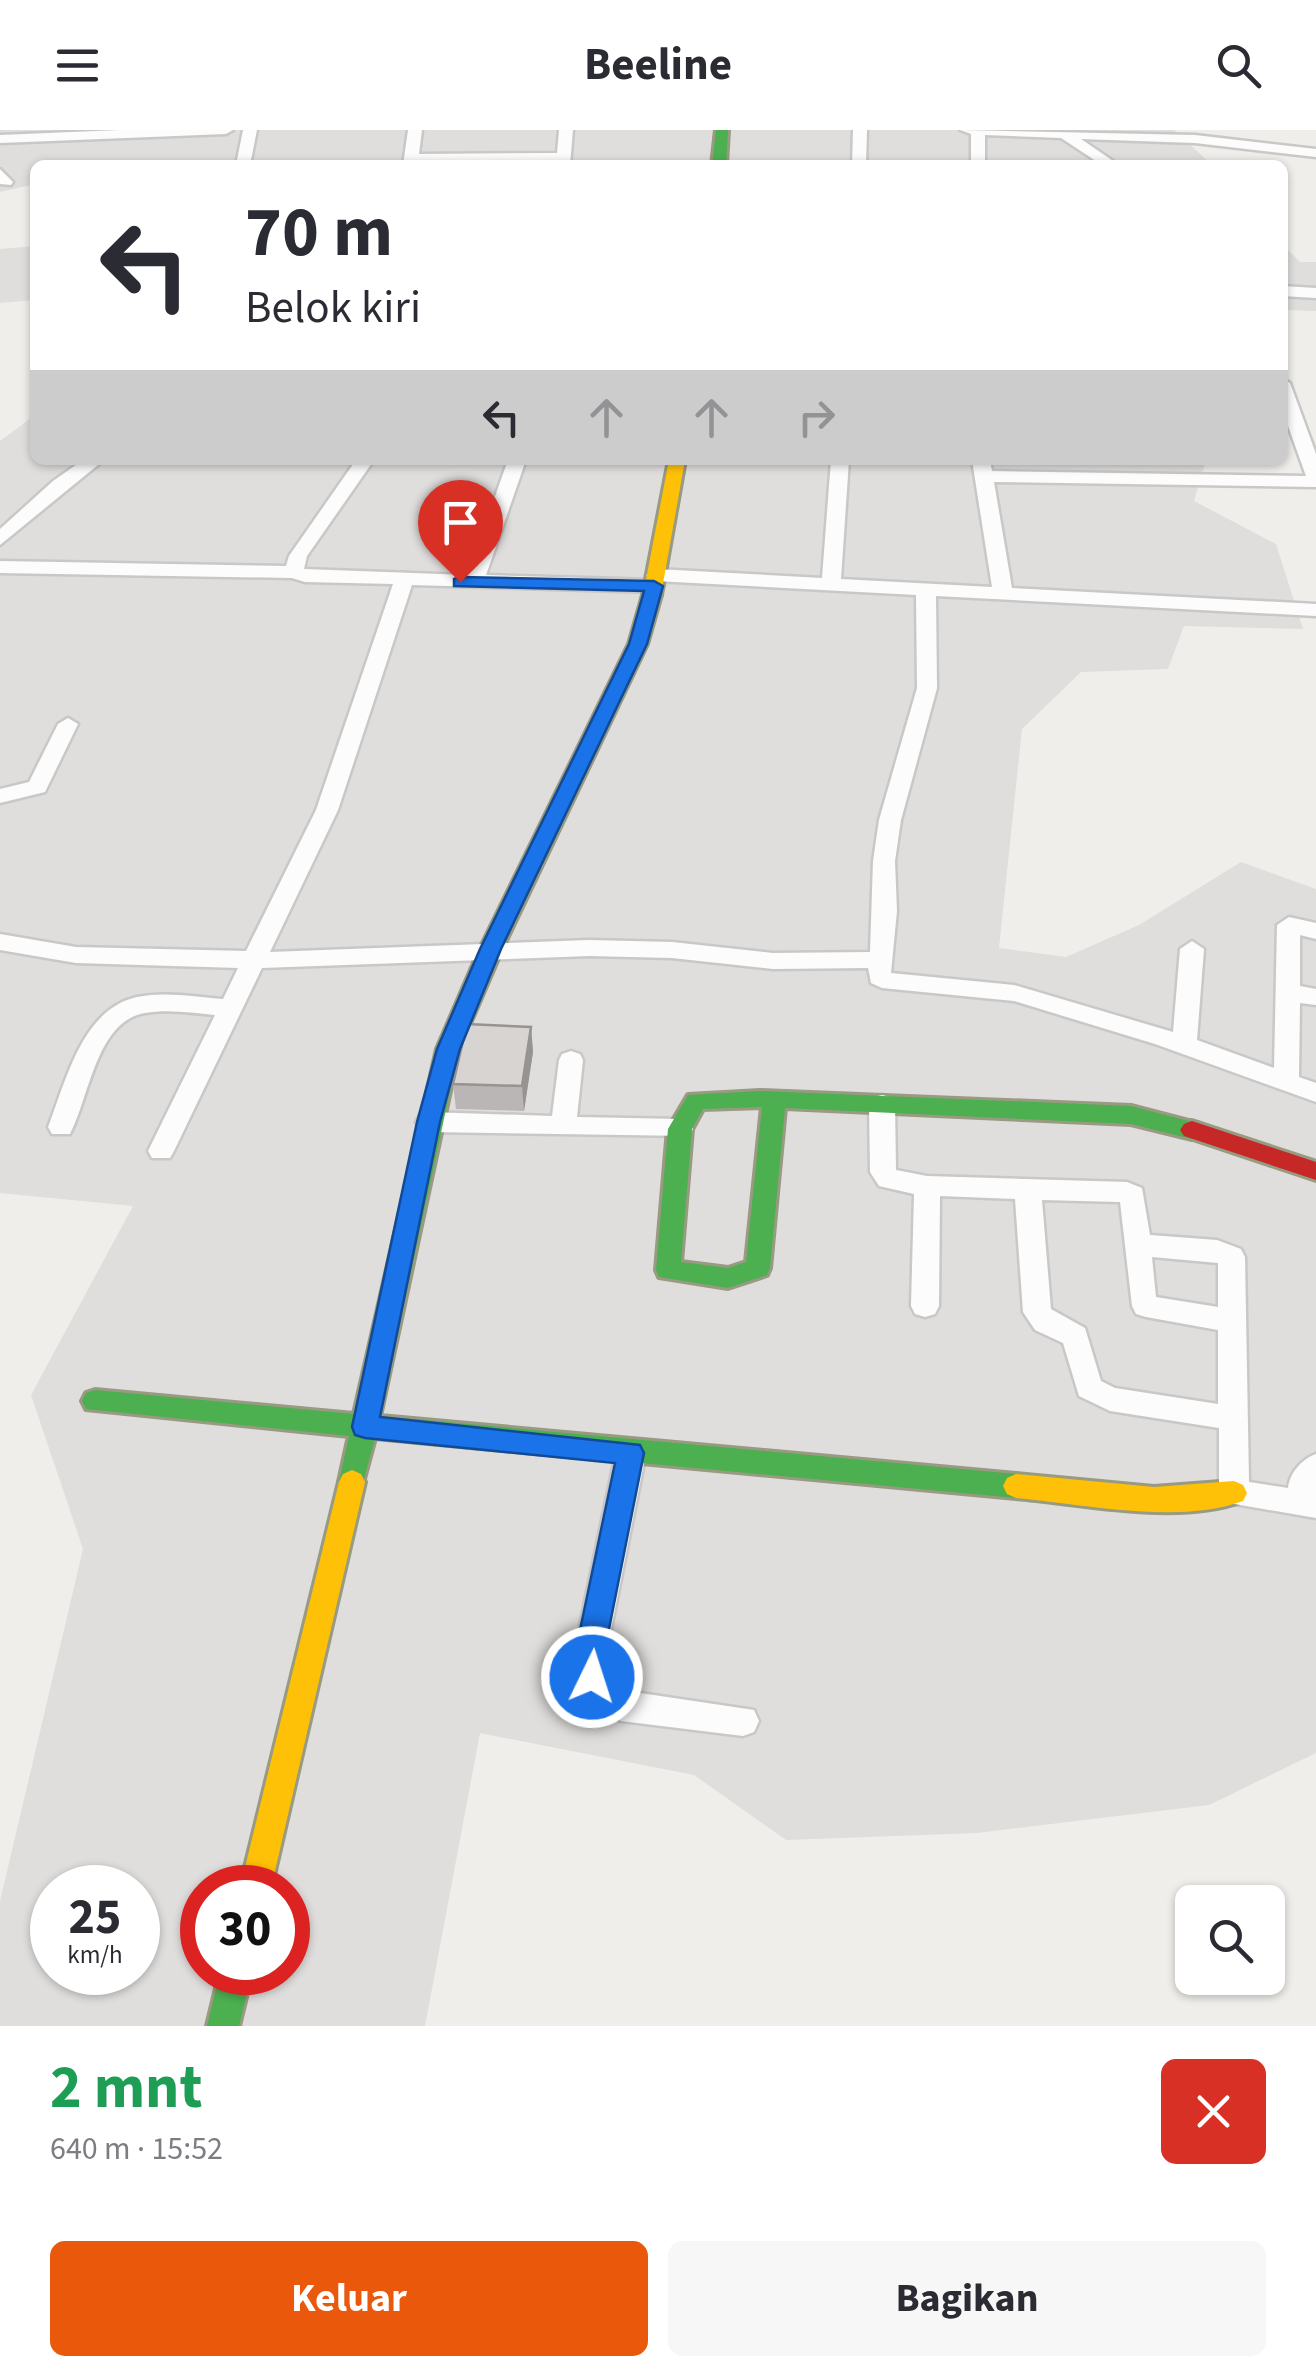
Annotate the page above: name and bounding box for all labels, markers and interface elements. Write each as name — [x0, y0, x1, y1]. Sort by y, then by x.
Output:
text: Beeline — [584, 33, 732, 97]
icon: menu — [50, 38, 105, 93]
icon: search — [1211, 38, 1266, 93]
text: 70 m — [245, 183, 393, 283]
icon: left — [80, 200, 210, 330]
text: Belok kiri — [245, 276, 421, 340]
icon: left — [474, 390, 529, 445]
icon: ahead — [579, 390, 634, 445]
icon: ahead — [684, 390, 739, 445]
icon: right — [789, 390, 844, 445]
pin — [418, 480, 503, 583]
icon: arrive — [433, 495, 488, 550]
position arrow — [540, 1625, 644, 1729]
speed limit sign: 30 — [180, 1865, 310, 1995]
text: 25 — [69, 1882, 121, 1953]
map controls — [1175, 1885, 1285, 1995]
button: search — [1175, 1885, 1285, 1995]
text: km/h — [67, 1937, 123, 1973]
text: 2 mnt — [50, 2046, 202, 2131]
button: close — [1161, 2059, 1266, 2164]
text: 640 m · 15:52 — [50, 2126, 223, 2172]
button: Keluar — [50, 2241, 648, 2356]
button: Bagikan — [668, 2241, 1266, 2356]

